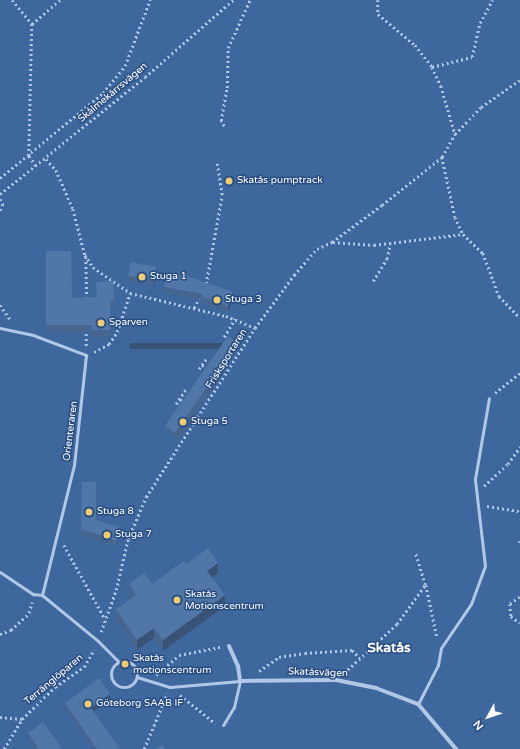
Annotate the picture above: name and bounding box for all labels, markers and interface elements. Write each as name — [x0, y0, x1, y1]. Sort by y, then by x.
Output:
street label: Skålmekärrsvägen — [76, 61, 150, 125]
place label: Skatås pumptrack — [237, 175, 323, 187]
marker: Skatås pumptrack — [224, 176, 234, 186]
place label: Stuga 1 — [150, 271, 187, 283]
marker: Stuga 1 — [137, 272, 147, 282]
place label: Stuga 3 — [225, 294, 262, 306]
marker: Stuga 3 — [212, 295, 222, 305]
place label: Sparven — [109, 317, 148, 329]
marker: Sparven — [96, 318, 106, 328]
street label: Frisksportaren — [204, 327, 250, 391]
street label: Orienteraren — [61, 400, 81, 462]
place label: Stuga 5 — [191, 416, 228, 428]
marker: Stuga 5 — [178, 417, 188, 427]
place label: Stuga 8 — [97, 506, 134, 518]
marker: Stuga 8 — [84, 507, 94, 517]
place label: Stuga 7 — [115, 529, 152, 541]
marker: Stuga 7 — [102, 530, 112, 540]
place label: Skatås Motionscentrum — [185, 588, 264, 612]
marker: Skatås Motionscentrum — [172, 595, 182, 605]
district label: Skatås — [367, 640, 411, 656]
street label: Terränglöparen — [22, 652, 86, 708]
place label: Skatås motionscentrum — [133, 652, 211, 676]
marker: Skatås motionscentrum — [120, 659, 130, 669]
street label: Skatåsvägen — [288, 666, 348, 680]
north arrow — [468, 697, 508, 737]
place label: Göteborg SAAB IF — [96, 698, 183, 710]
marker: Göteborg SAAB IF — [83, 699, 93, 709]
text: N — [471, 717, 486, 733]

